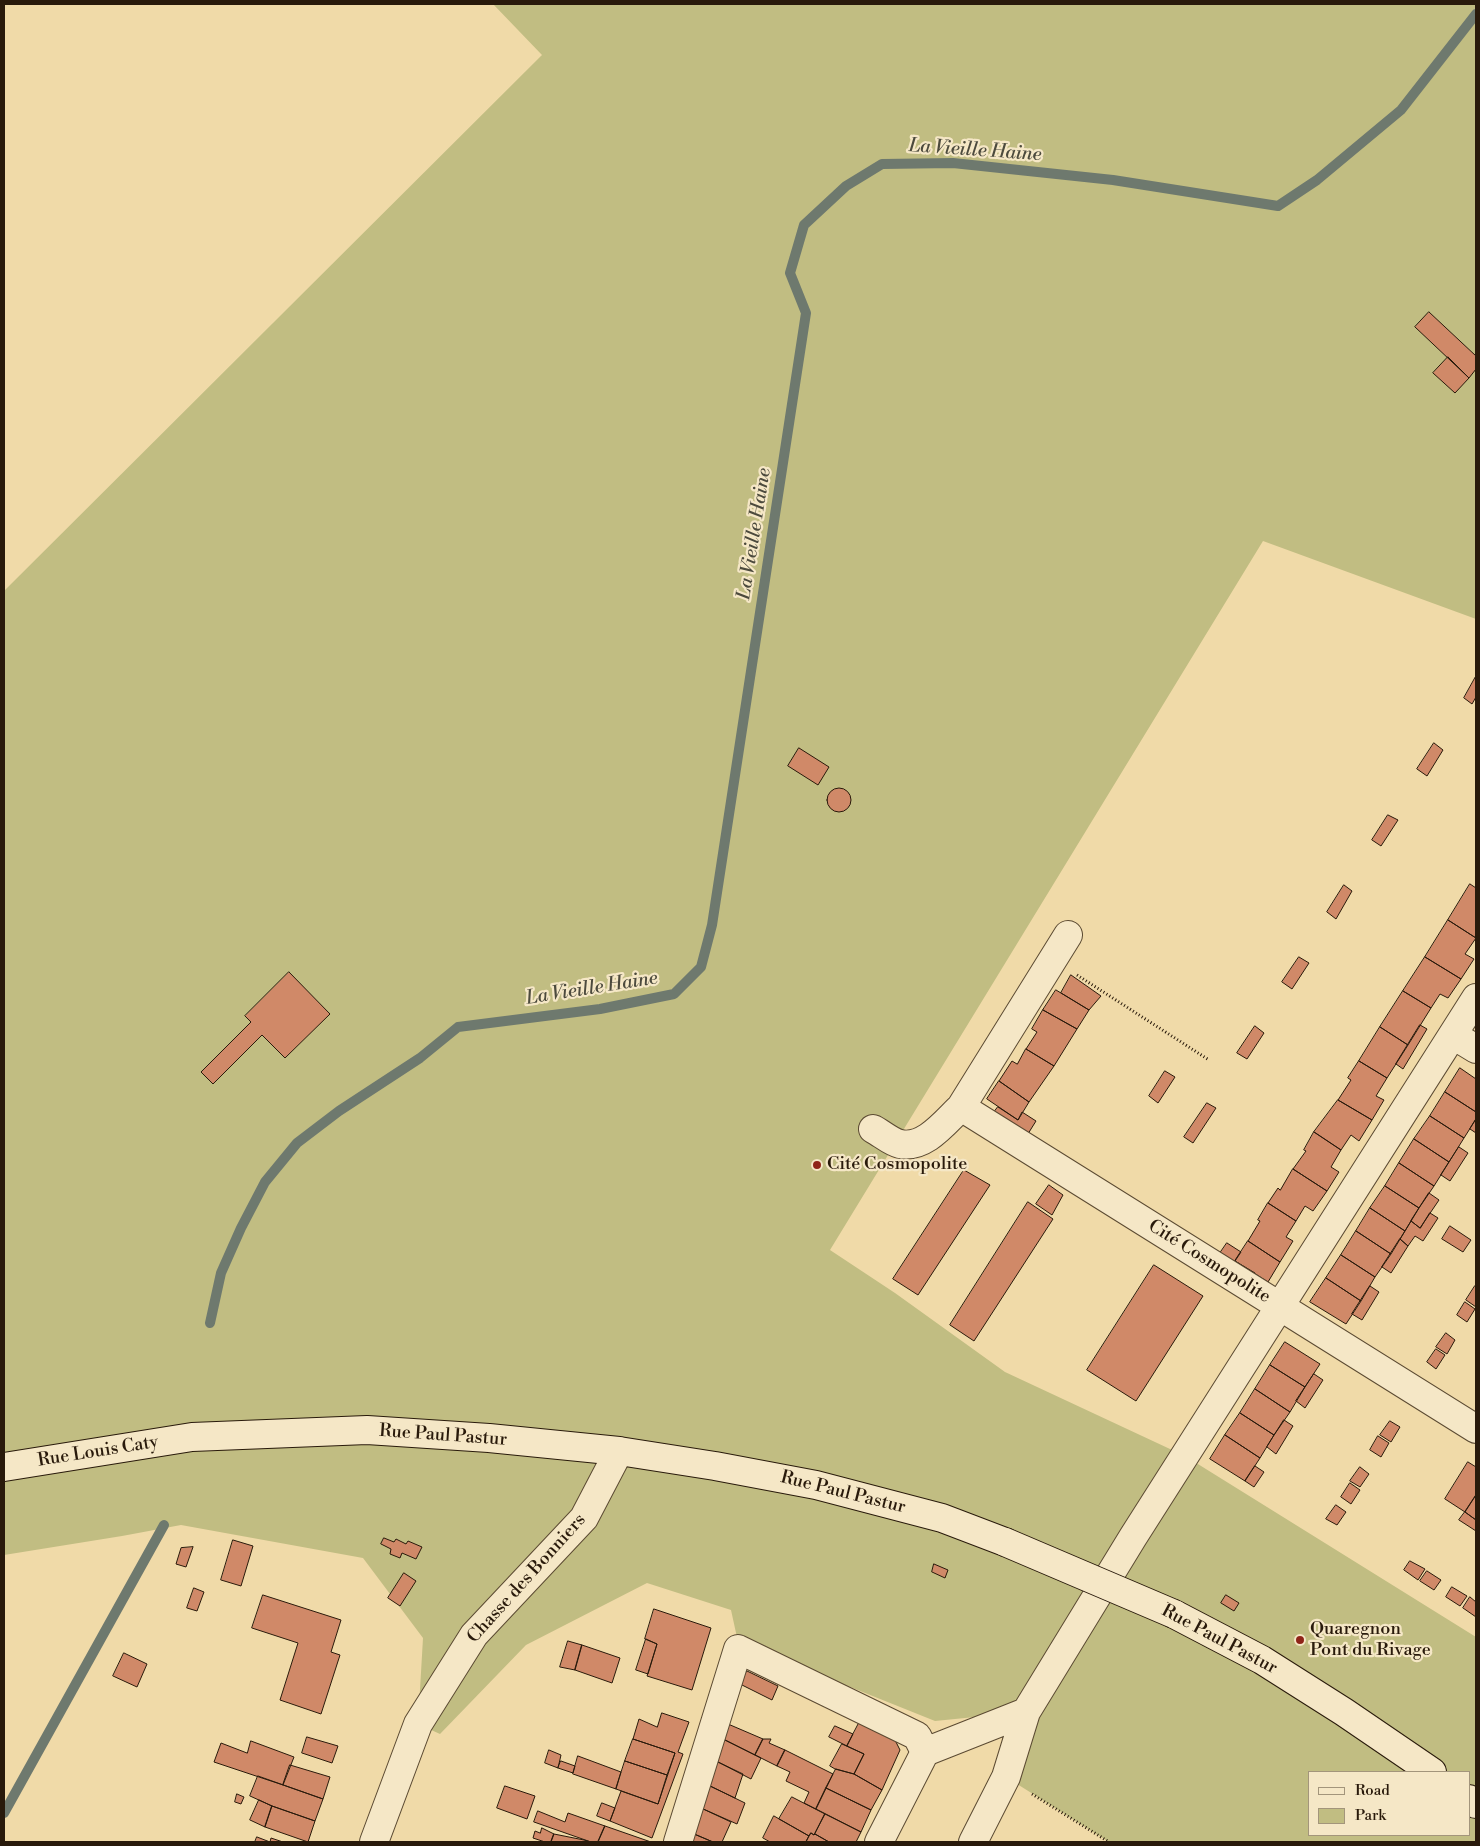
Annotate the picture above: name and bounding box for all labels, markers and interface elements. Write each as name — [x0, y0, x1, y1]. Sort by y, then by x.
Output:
water label: La Vieille Haine — [908, 135, 1042, 167]
water label: La Vieille Haine — [733, 467, 777, 601]
water label: La Vieille Haine — [525, 967, 659, 1011]
place label: Cité Cosmopolite — [827, 1154, 967, 1176]
marker: Cité Cosmopolite — [811, 1159, 823, 1171]
street label: Cité Cosmopolite — [1144, 1216, 1274, 1308]
street label: Rue Paul Pastur — [378, 1421, 508, 1451]
street label: Rue Louis Caty — [36, 1432, 160, 1472]
street label: Rue Paul Pastur — [778, 1467, 908, 1519]
street label: Chasse des Bonniers — [463, 1510, 591, 1648]
street label: Rue Paul Pastur — [1157, 1600, 1281, 1680]
place label: Quaregnon Pont du Rivage — [1310, 1619, 1431, 1662]
marker: Quaregnon Pont du Rivage — [1294, 1634, 1306, 1646]
legend — [1308, 1771, 1470, 1836]
text: Road — [1355, 1781, 1390, 1800]
text: Park — [1355, 1806, 1386, 1825]

